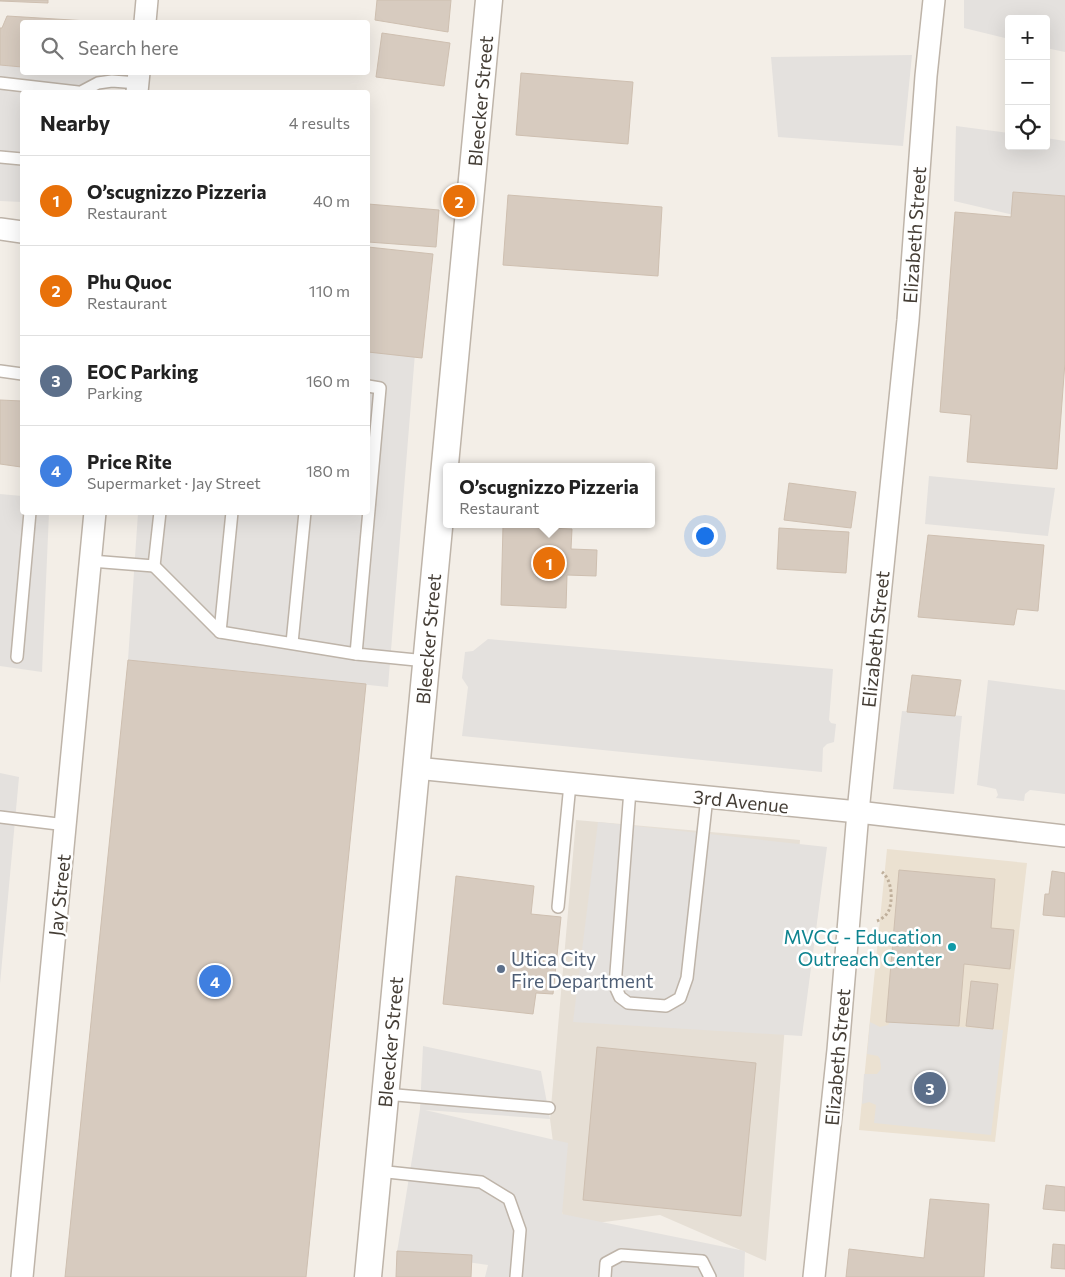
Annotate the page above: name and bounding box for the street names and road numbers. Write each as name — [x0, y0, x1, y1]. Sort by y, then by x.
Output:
street label: Bleecker Street — [463, 34, 497, 167]
street label: Elizabeth Street — [898, 165, 930, 304]
street label: Elizabeth Street — [856, 569, 894, 709]
street label: Bleecker Street — [411, 572, 445, 705]
street label: 3rd Avenue — [692, 785, 790, 817]
street label: Jay Street — [43, 853, 75, 937]
street label: Bleecker Street — [373, 975, 407, 1108]
street label: Elizabeth Street — [820, 987, 854, 1126]

